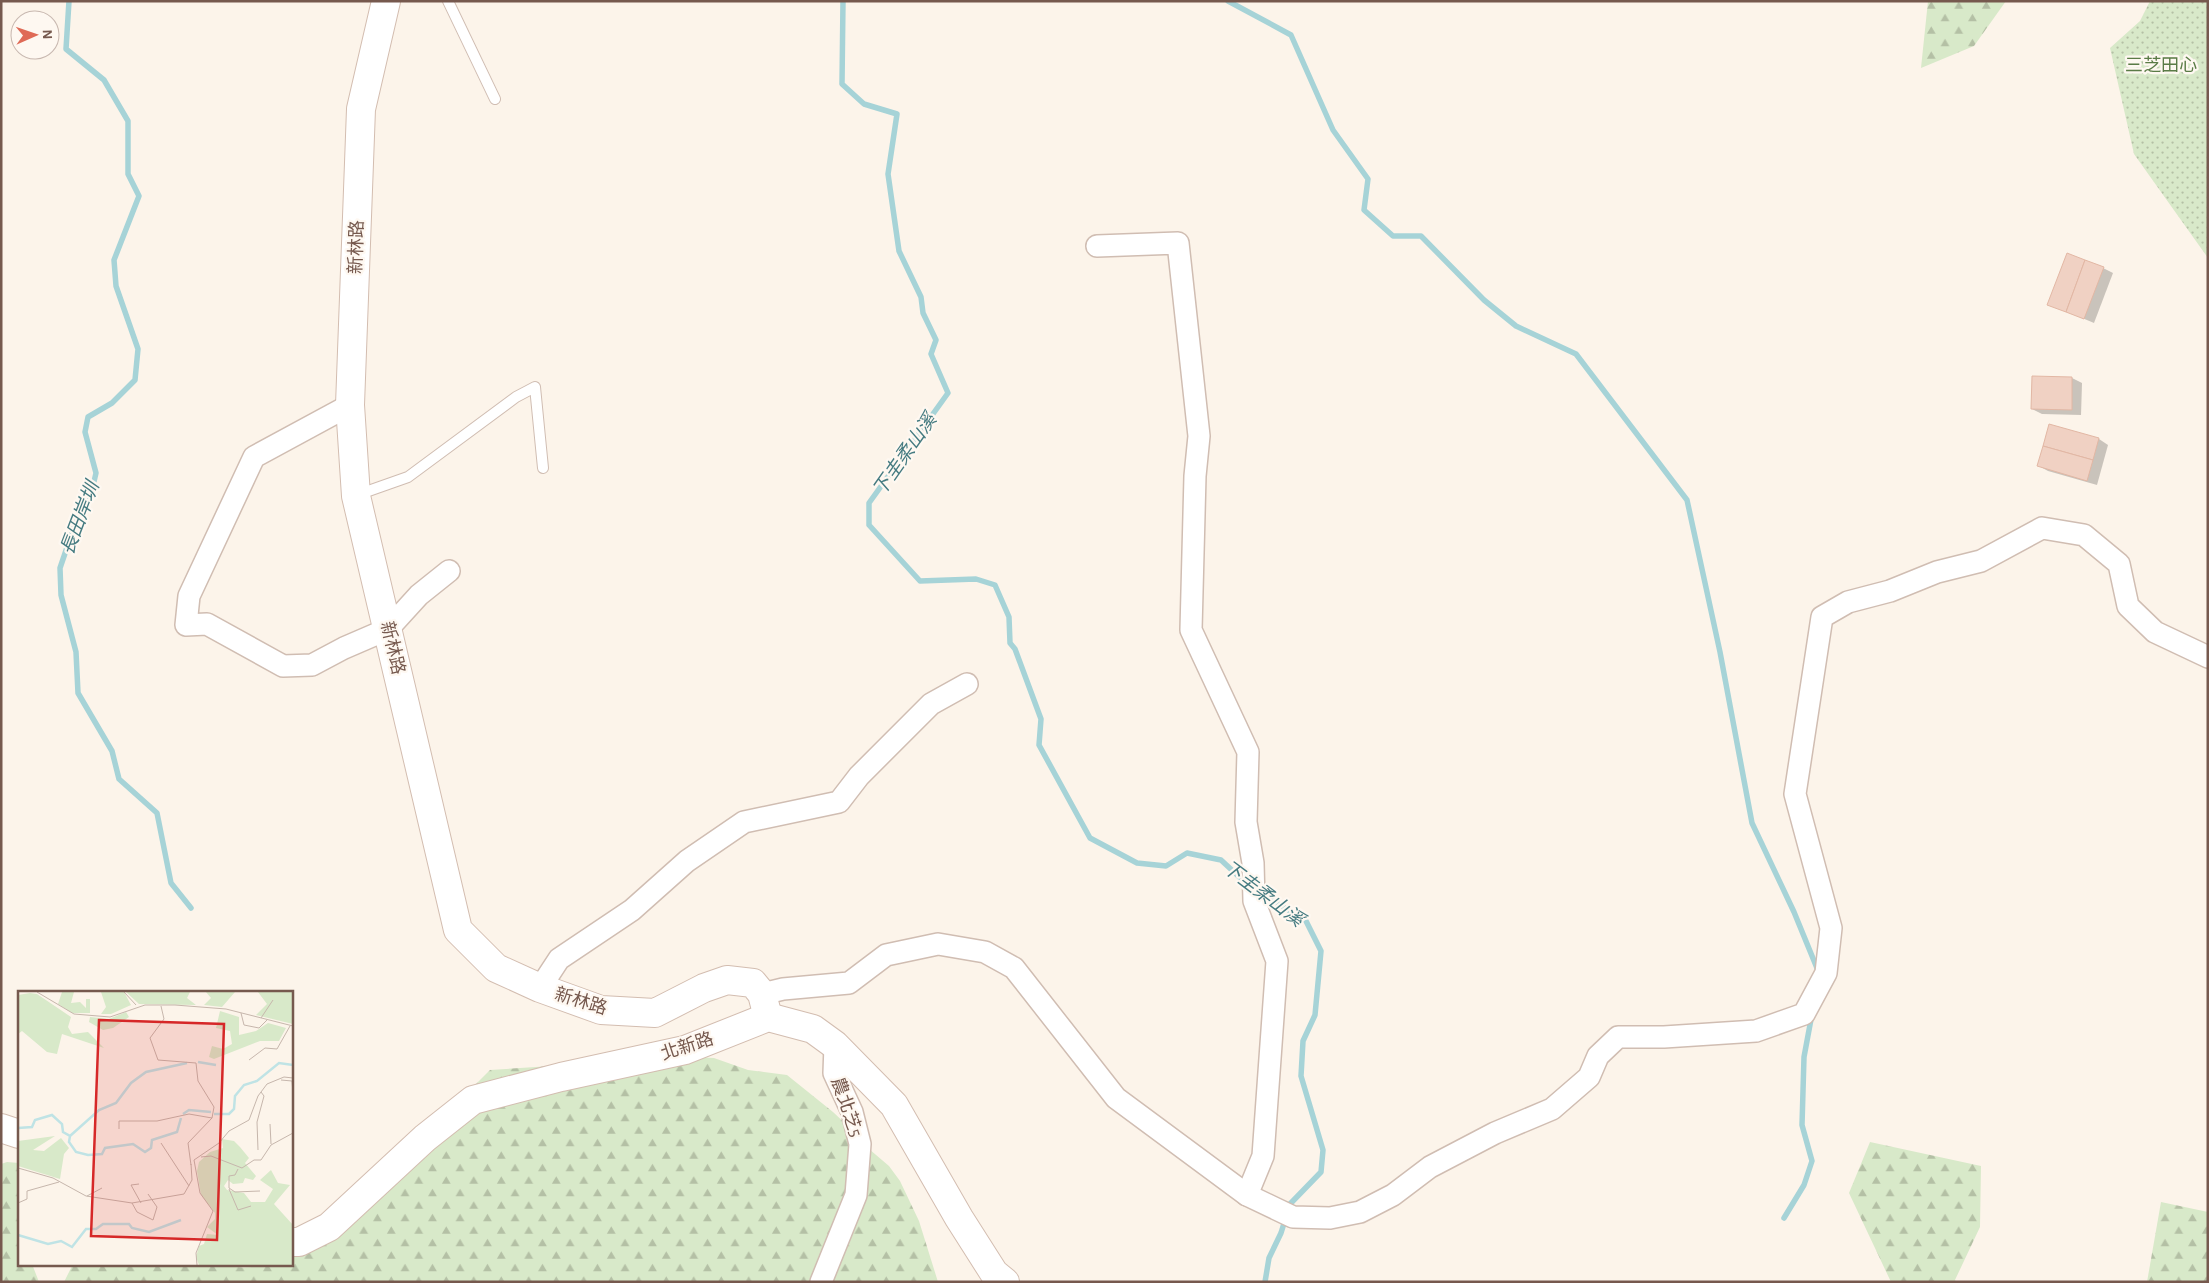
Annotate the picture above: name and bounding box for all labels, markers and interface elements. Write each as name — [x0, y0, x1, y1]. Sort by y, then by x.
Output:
north arrow — [10, 10, 60, 60]
text: N — [40, 29, 54, 40]
park label: 三芝田心 — [2125, 55, 2197, 75]
street label: 新林路 — [345, 220, 367, 274]
water label: 下圭柔山溪 — [869, 407, 942, 499]
water label: 長田岸圳 — [57, 477, 104, 557]
street label: 新林路 — [377, 619, 409, 677]
water label: 下圭柔山溪 — [1219, 857, 1310, 932]
street label: 新林路 — [552, 984, 610, 1018]
inset map — [18, 991, 292, 1266]
street label: 北新路 — [658, 1028, 716, 1064]
street label: 農北芝5 — [828, 1075, 866, 1139]

